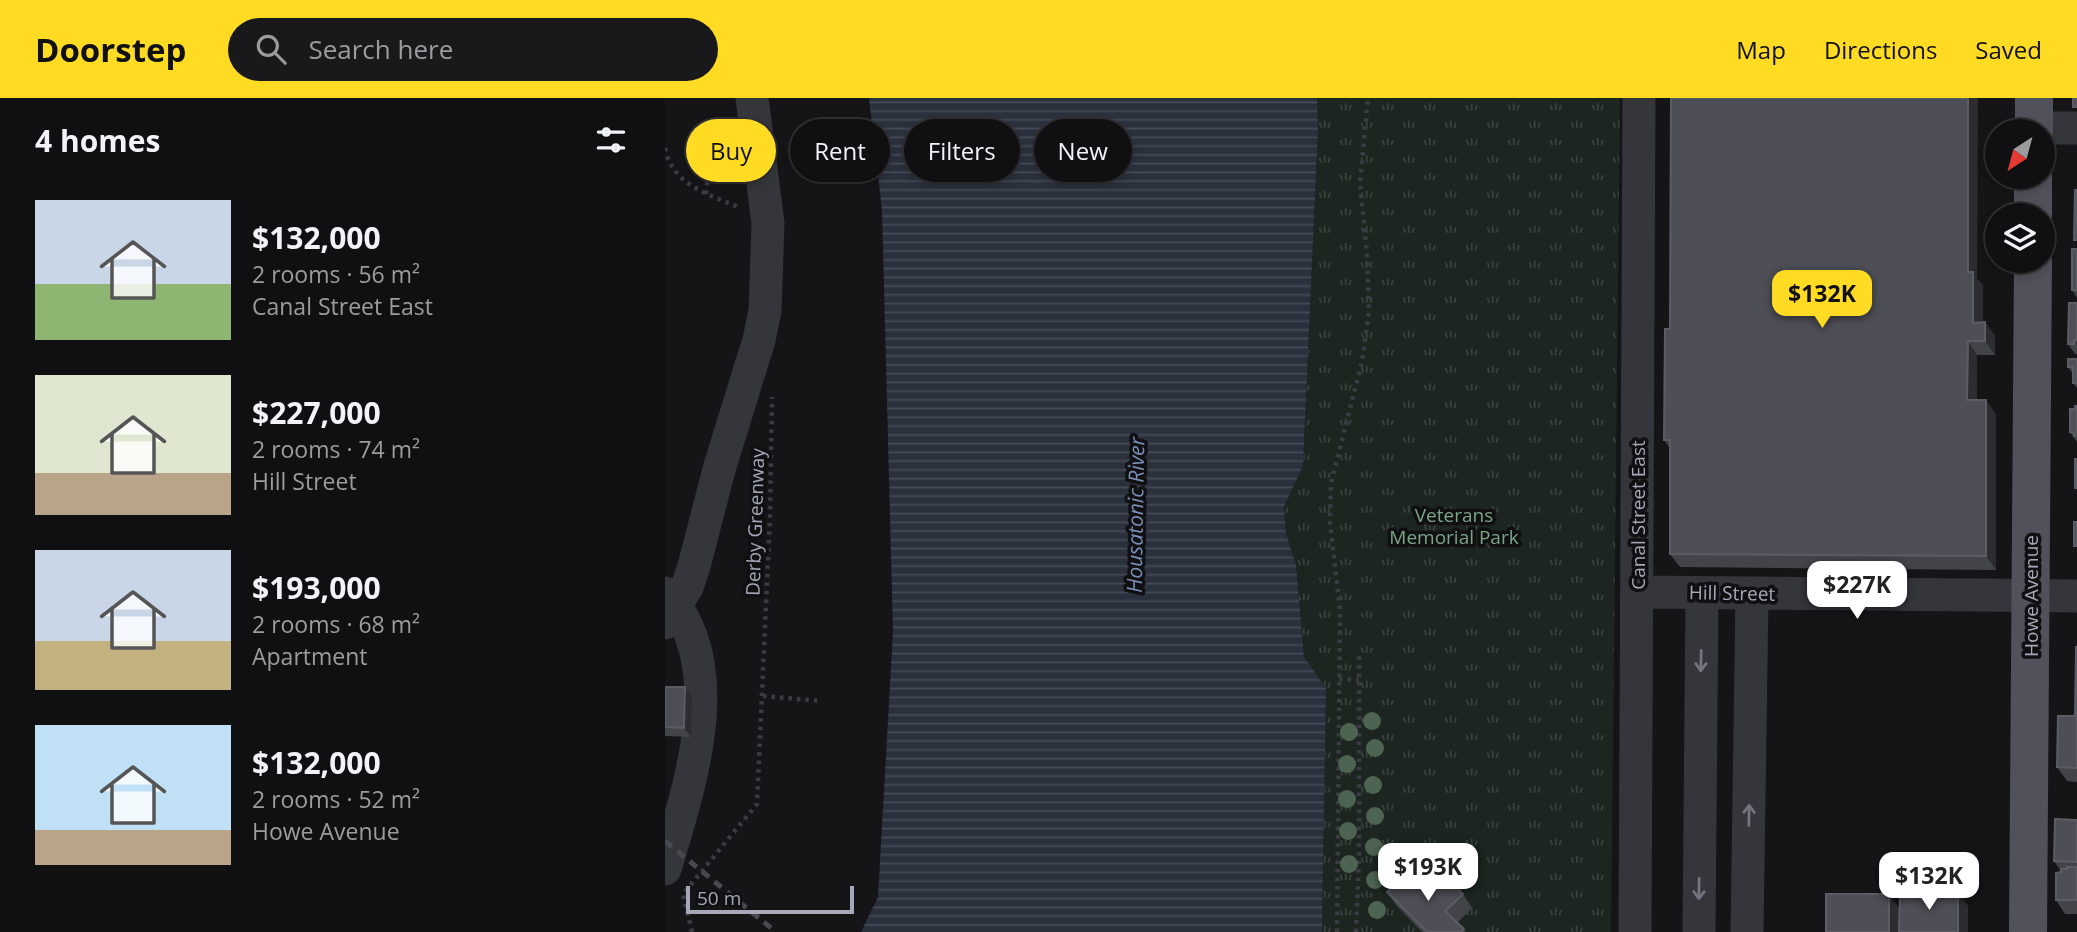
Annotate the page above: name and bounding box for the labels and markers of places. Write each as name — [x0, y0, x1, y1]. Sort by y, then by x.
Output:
pin: $132K — [1773, 271, 1871, 330]
pin: $227K — [1808, 561, 1906, 621]
pin: $193K — [1379, 844, 1477, 903]
pin: $132K — [1880, 852, 1978, 912]

